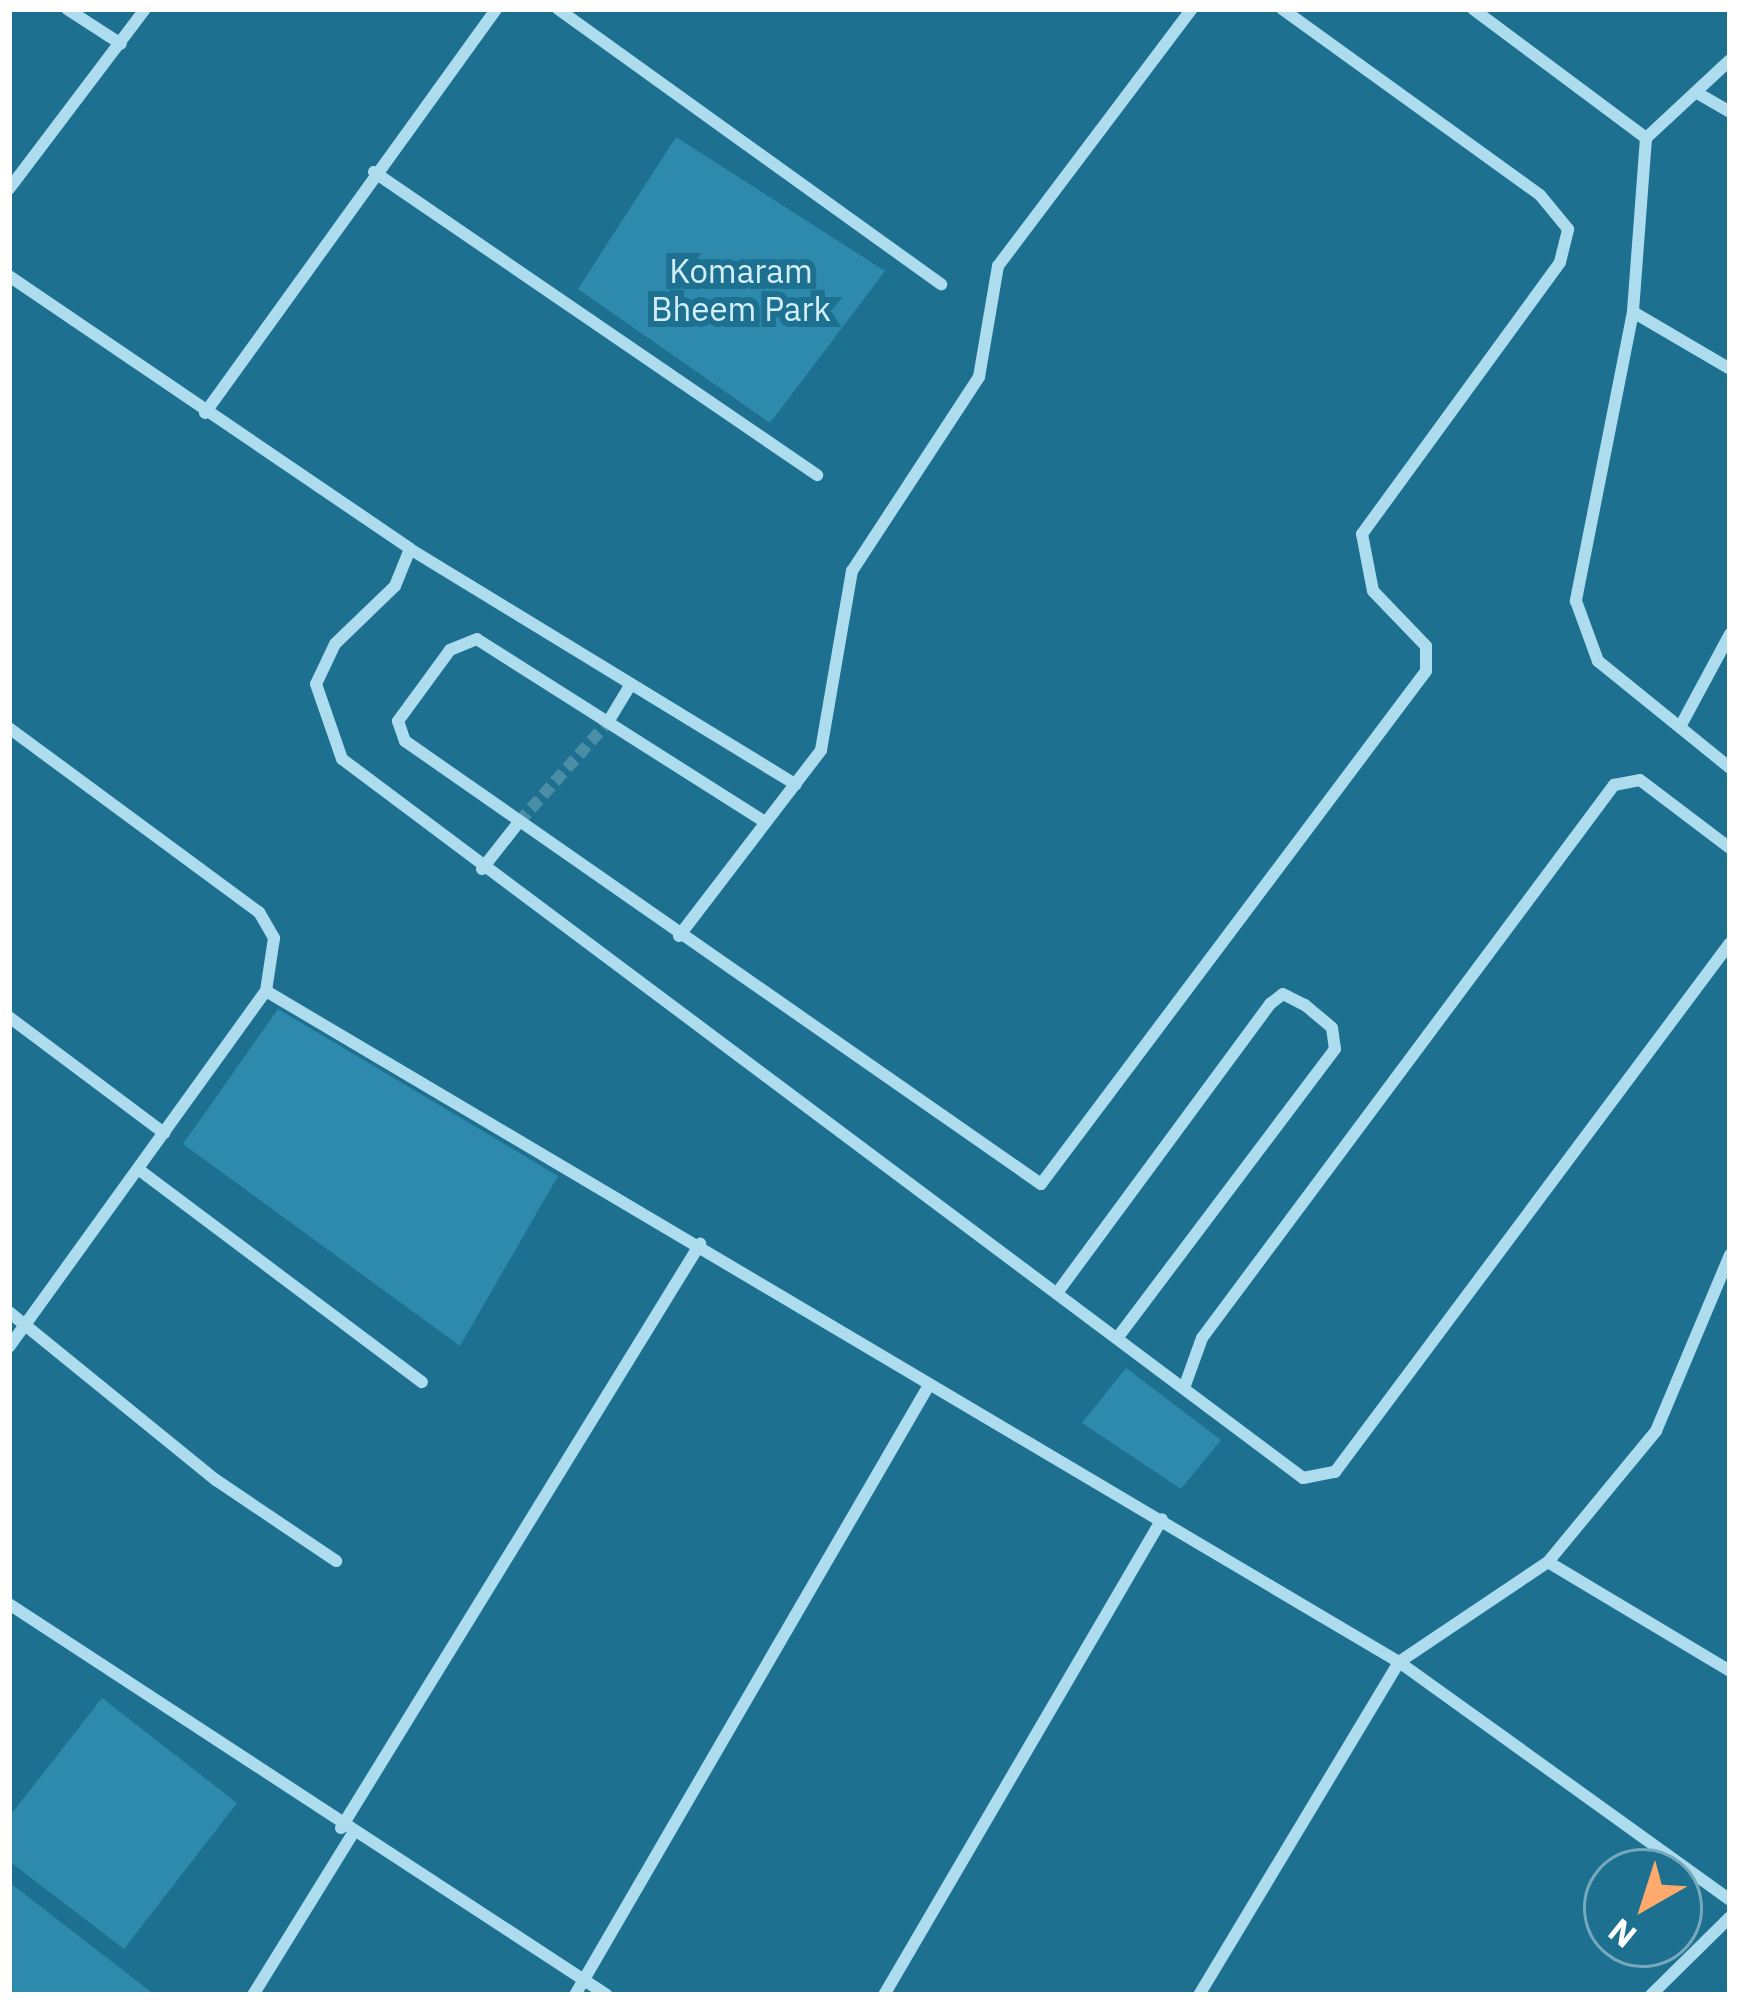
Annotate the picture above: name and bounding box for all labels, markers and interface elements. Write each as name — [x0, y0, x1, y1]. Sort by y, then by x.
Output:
park label: Komaram Bheem Park — [651, 251, 831, 329]
north arrow — [1583, 1848, 1703, 1968]
text: N — [1599, 1910, 1645, 1958]

